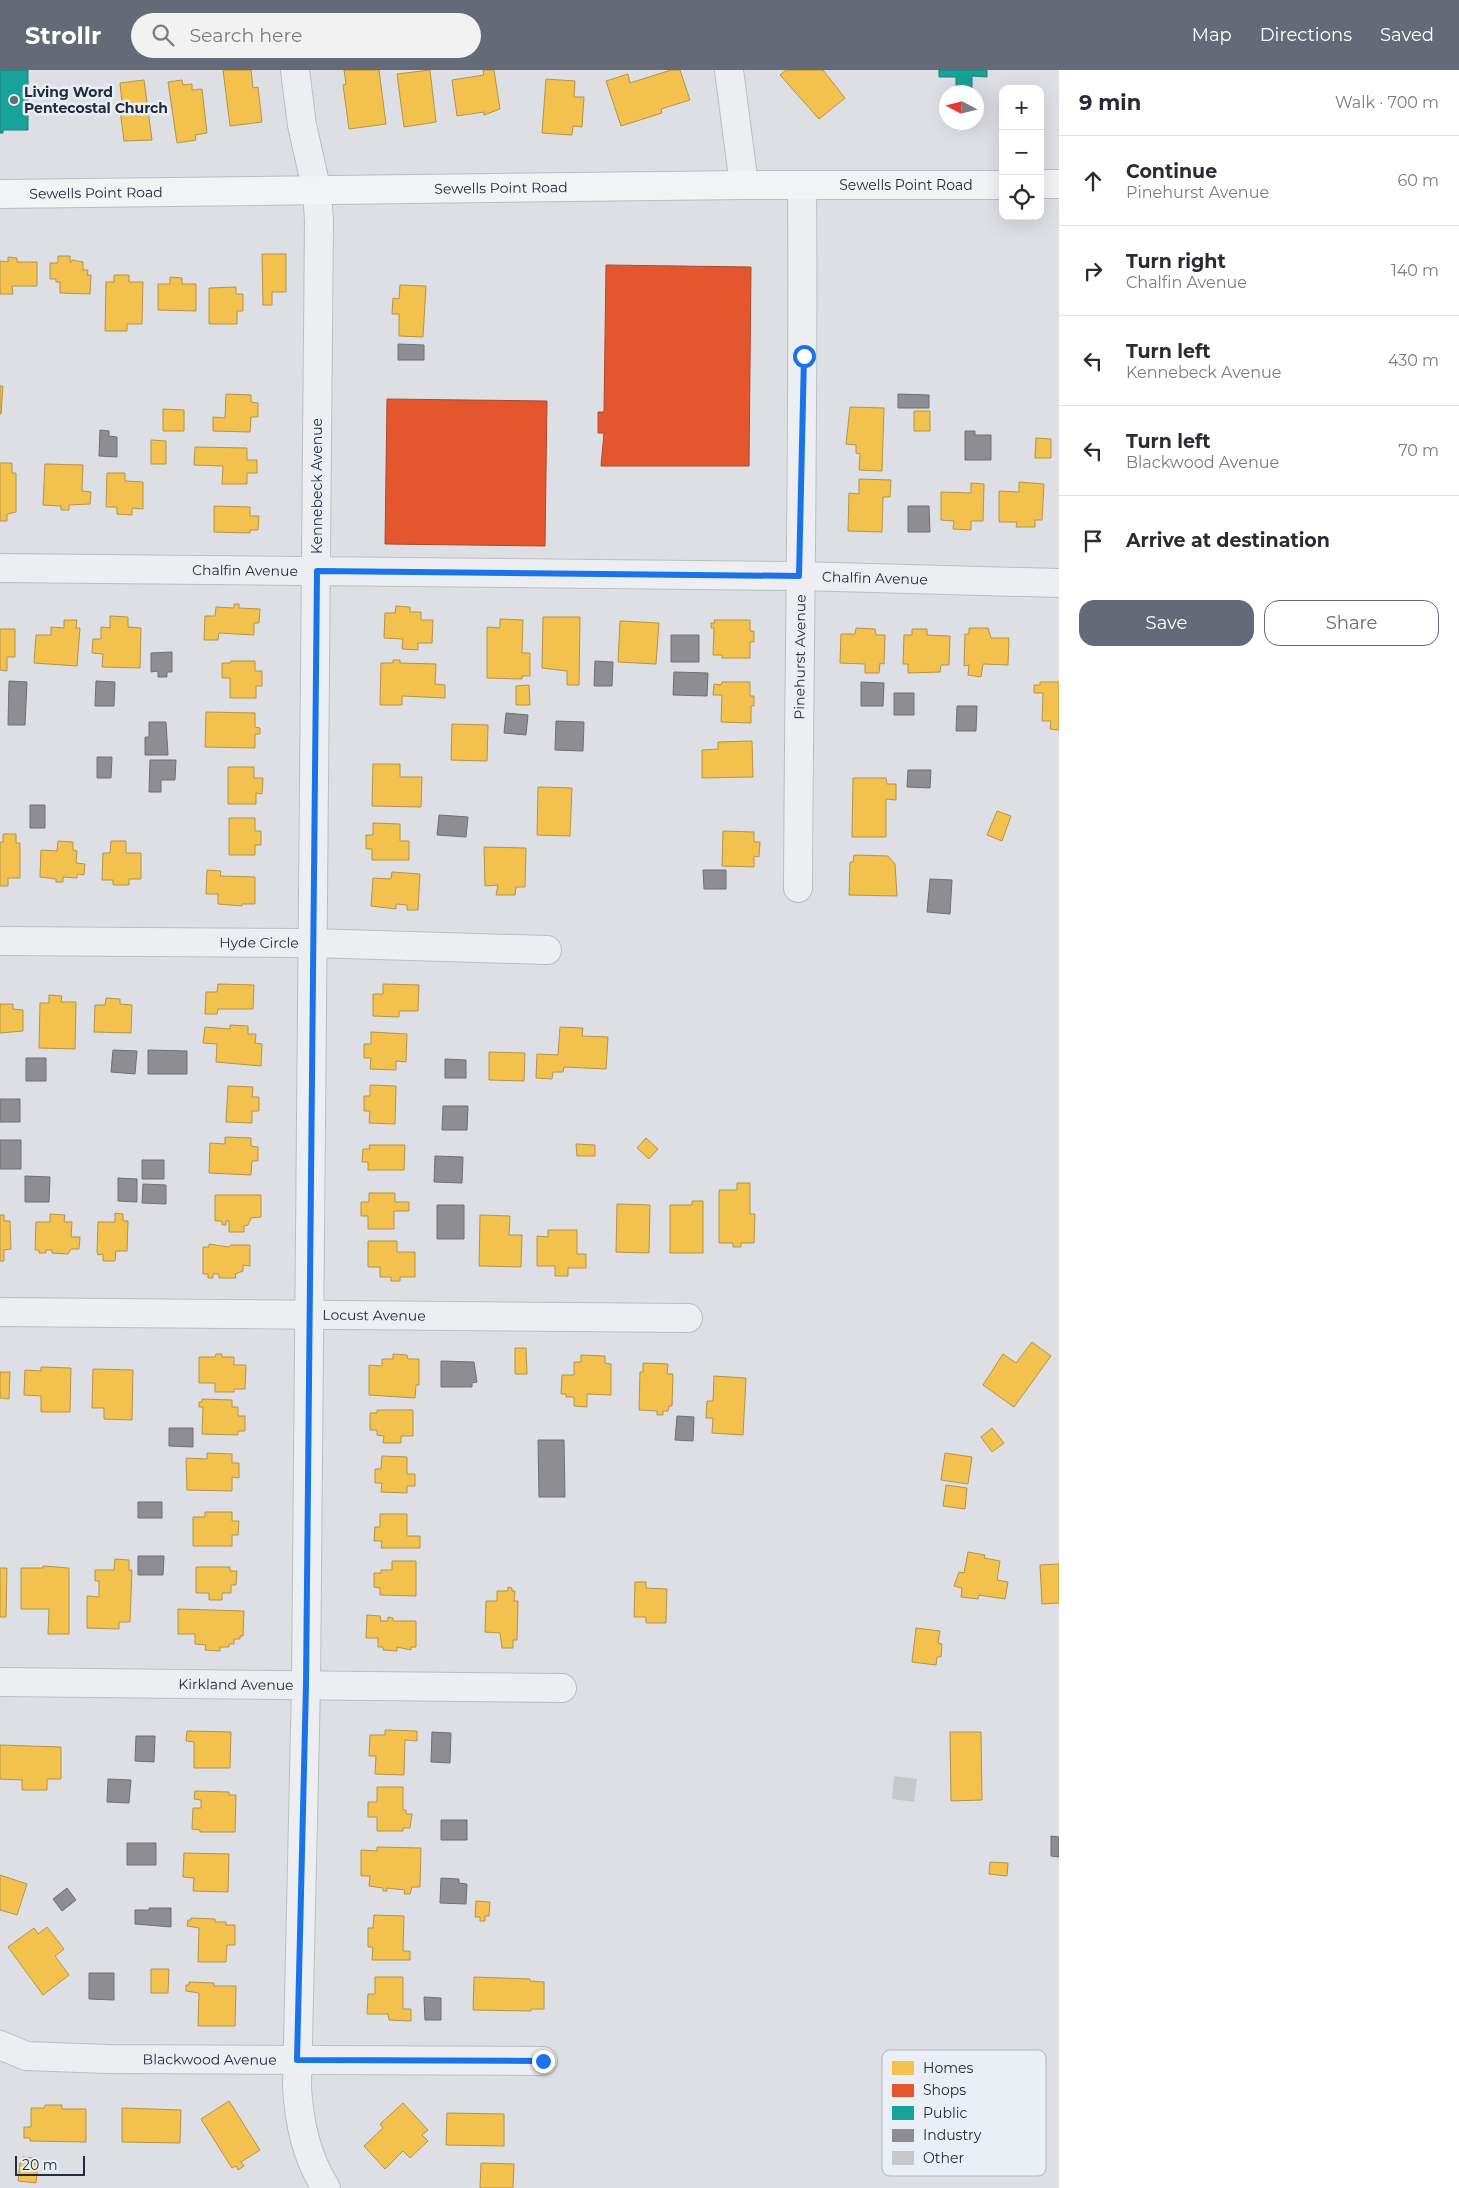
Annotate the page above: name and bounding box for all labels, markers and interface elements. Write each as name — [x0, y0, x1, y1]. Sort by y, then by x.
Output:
search box — [131, 13, 481, 58]
text: Strollr — [25, 21, 101, 50]
icon: search — [149, 21, 177, 49]
text: Search here — [189, 24, 302, 47]
text: Map — [1192, 24, 1232, 46]
text: Directions — [1260, 24, 1352, 46]
text: Saved — [1380, 24, 1434, 46]
place label: Living Word Pentecostal Church — [24, 83, 168, 117]
north arrow — [939, 85, 984, 130]
map controls — [999, 85, 1044, 220]
button: + — [999, 85, 1044, 130]
text: 9 min — [1079, 90, 1141, 115]
text: Walk · 700 m — [1335, 93, 1439, 112]
marker: Living Word Pentecostal Church — [8, 94, 20, 106]
button: − — [999, 130, 1044, 175]
text: Continue — [1126, 160, 1217, 183]
icon: ahead — [1079, 167, 1107, 195]
text: 60 m — [1397, 171, 1439, 190]
button: locate — [999, 175, 1044, 220]
street label: Sewells Point Road — [839, 176, 973, 194]
street label: Sewells Point Road — [434, 178, 568, 198]
street label: Sewells Point Road — [29, 183, 163, 203]
text: Pinehurst Avenue — [1126, 183, 1269, 202]
text: Turn right — [1126, 250, 1226, 273]
icon: right — [1079, 257, 1107, 285]
text: 140 m — [1391, 261, 1439, 280]
text: Chalfin Avenue — [1126, 273, 1247, 292]
text: Turn left — [1126, 340, 1211, 363]
route start — [793, 345, 816, 368]
icon: left — [1079, 347, 1107, 375]
text: 430 m — [1388, 351, 1439, 370]
text: Kennebeck Avenue — [1126, 363, 1282, 382]
street label: Kennebeck Avenue — [308, 418, 326, 554]
text: Turn left — [1126, 430, 1211, 453]
icon: left — [1079, 437, 1107, 465]
text: 70 m — [1398, 441, 1439, 460]
text: Blackwood Avenue — [1126, 453, 1279, 472]
icon: arrive — [1079, 527, 1107, 555]
text: Arrive at destination — [1126, 529, 1330, 552]
street label: Chalfin Avenue — [192, 561, 298, 580]
street label: Chalfin Avenue — [822, 568, 928, 588]
street label: Pinehurst Avenue — [790, 594, 810, 720]
button: Save — [1079, 600, 1254, 646]
button: Share — [1264, 600, 1439, 646]
street label: Hyde Circle — [219, 933, 299, 952]
street label: Locust Avenue — [322, 1306, 426, 1325]
street label: Kirkland Avenue — [178, 1675, 294, 1694]
street label: Blackwood Avenue — [143, 2050, 277, 2069]
route end — [532, 2050, 555, 2073]
legend — [882, 2050, 1046, 2176]
text: Homes — [923, 2059, 973, 2077]
text: Shops — [923, 2081, 966, 2099]
text: Public — [923, 2104, 967, 2122]
text: Industry — [923, 2126, 982, 2144]
text: Other — [923, 2149, 964, 2167]
scale bar — [15, 2153, 85, 2176]
text: 20 m — [22, 2156, 58, 2174]

